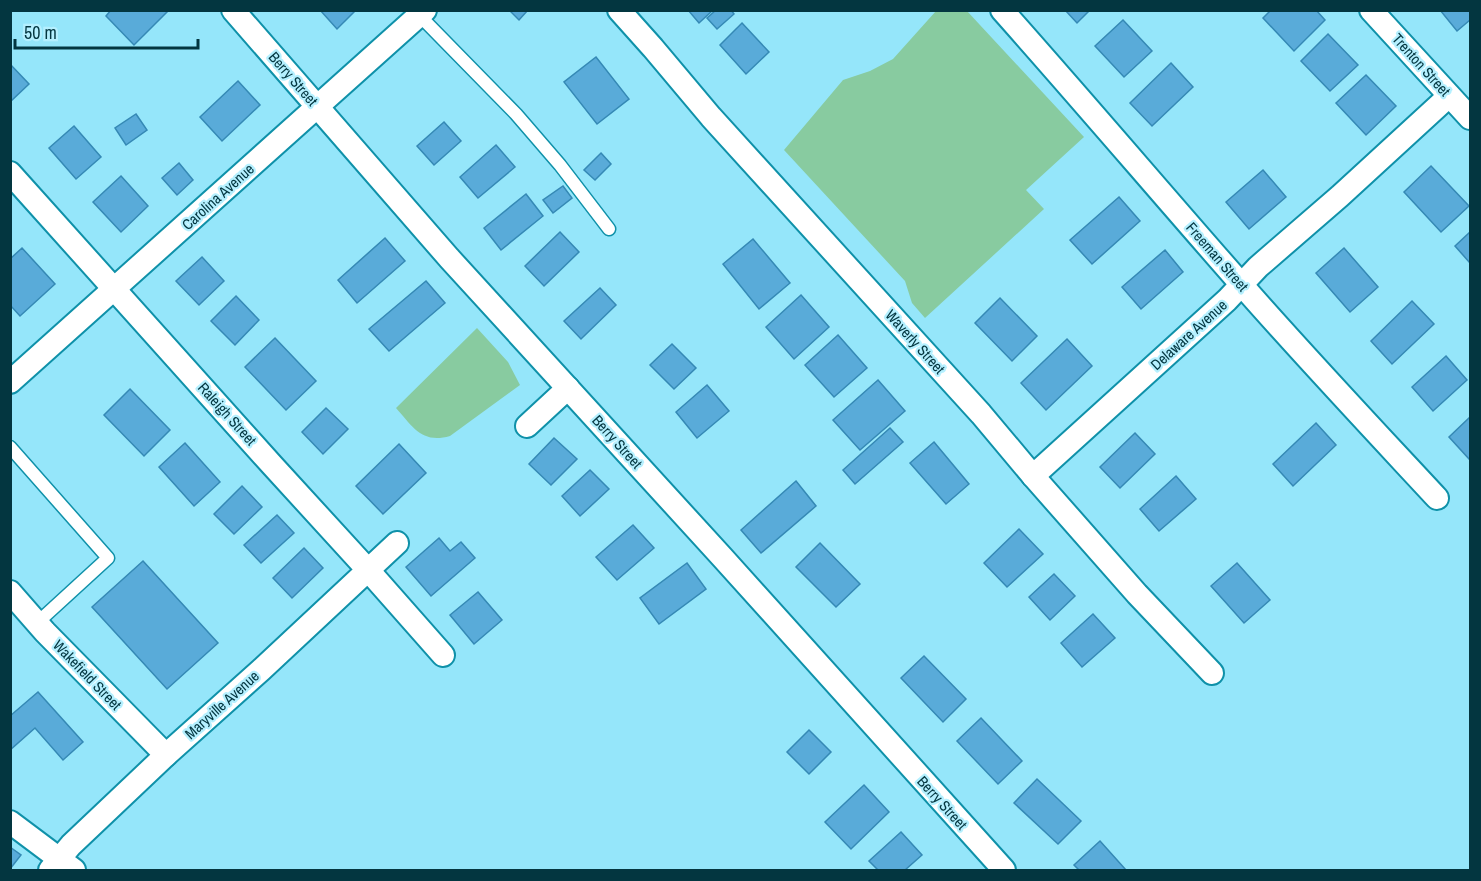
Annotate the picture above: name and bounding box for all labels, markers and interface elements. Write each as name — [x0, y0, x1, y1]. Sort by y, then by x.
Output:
scale bar — [15, 12, 198, 50]
text: 50 m — [24, 20, 57, 45]
street label: Trenton Street — [1387, 29, 1456, 101]
street label: Berry Street — [264, 47, 323, 111]
street label: Carolina Avenue — [177, 158, 259, 235]
street label: Freeman Street — [1181, 218, 1254, 296]
street label: Delaware Avenue — [1146, 295, 1232, 375]
street label: Waverly Street — [881, 305, 950, 379]
street label: Raleigh Street — [193, 377, 262, 450]
street label: Berry Street — [588, 410, 648, 474]
street label: Wakefield Street — [48, 635, 127, 715]
street label: Maryville Avenue — [180, 665, 264, 744]
street label: Berry Street — [913, 771, 973, 835]

